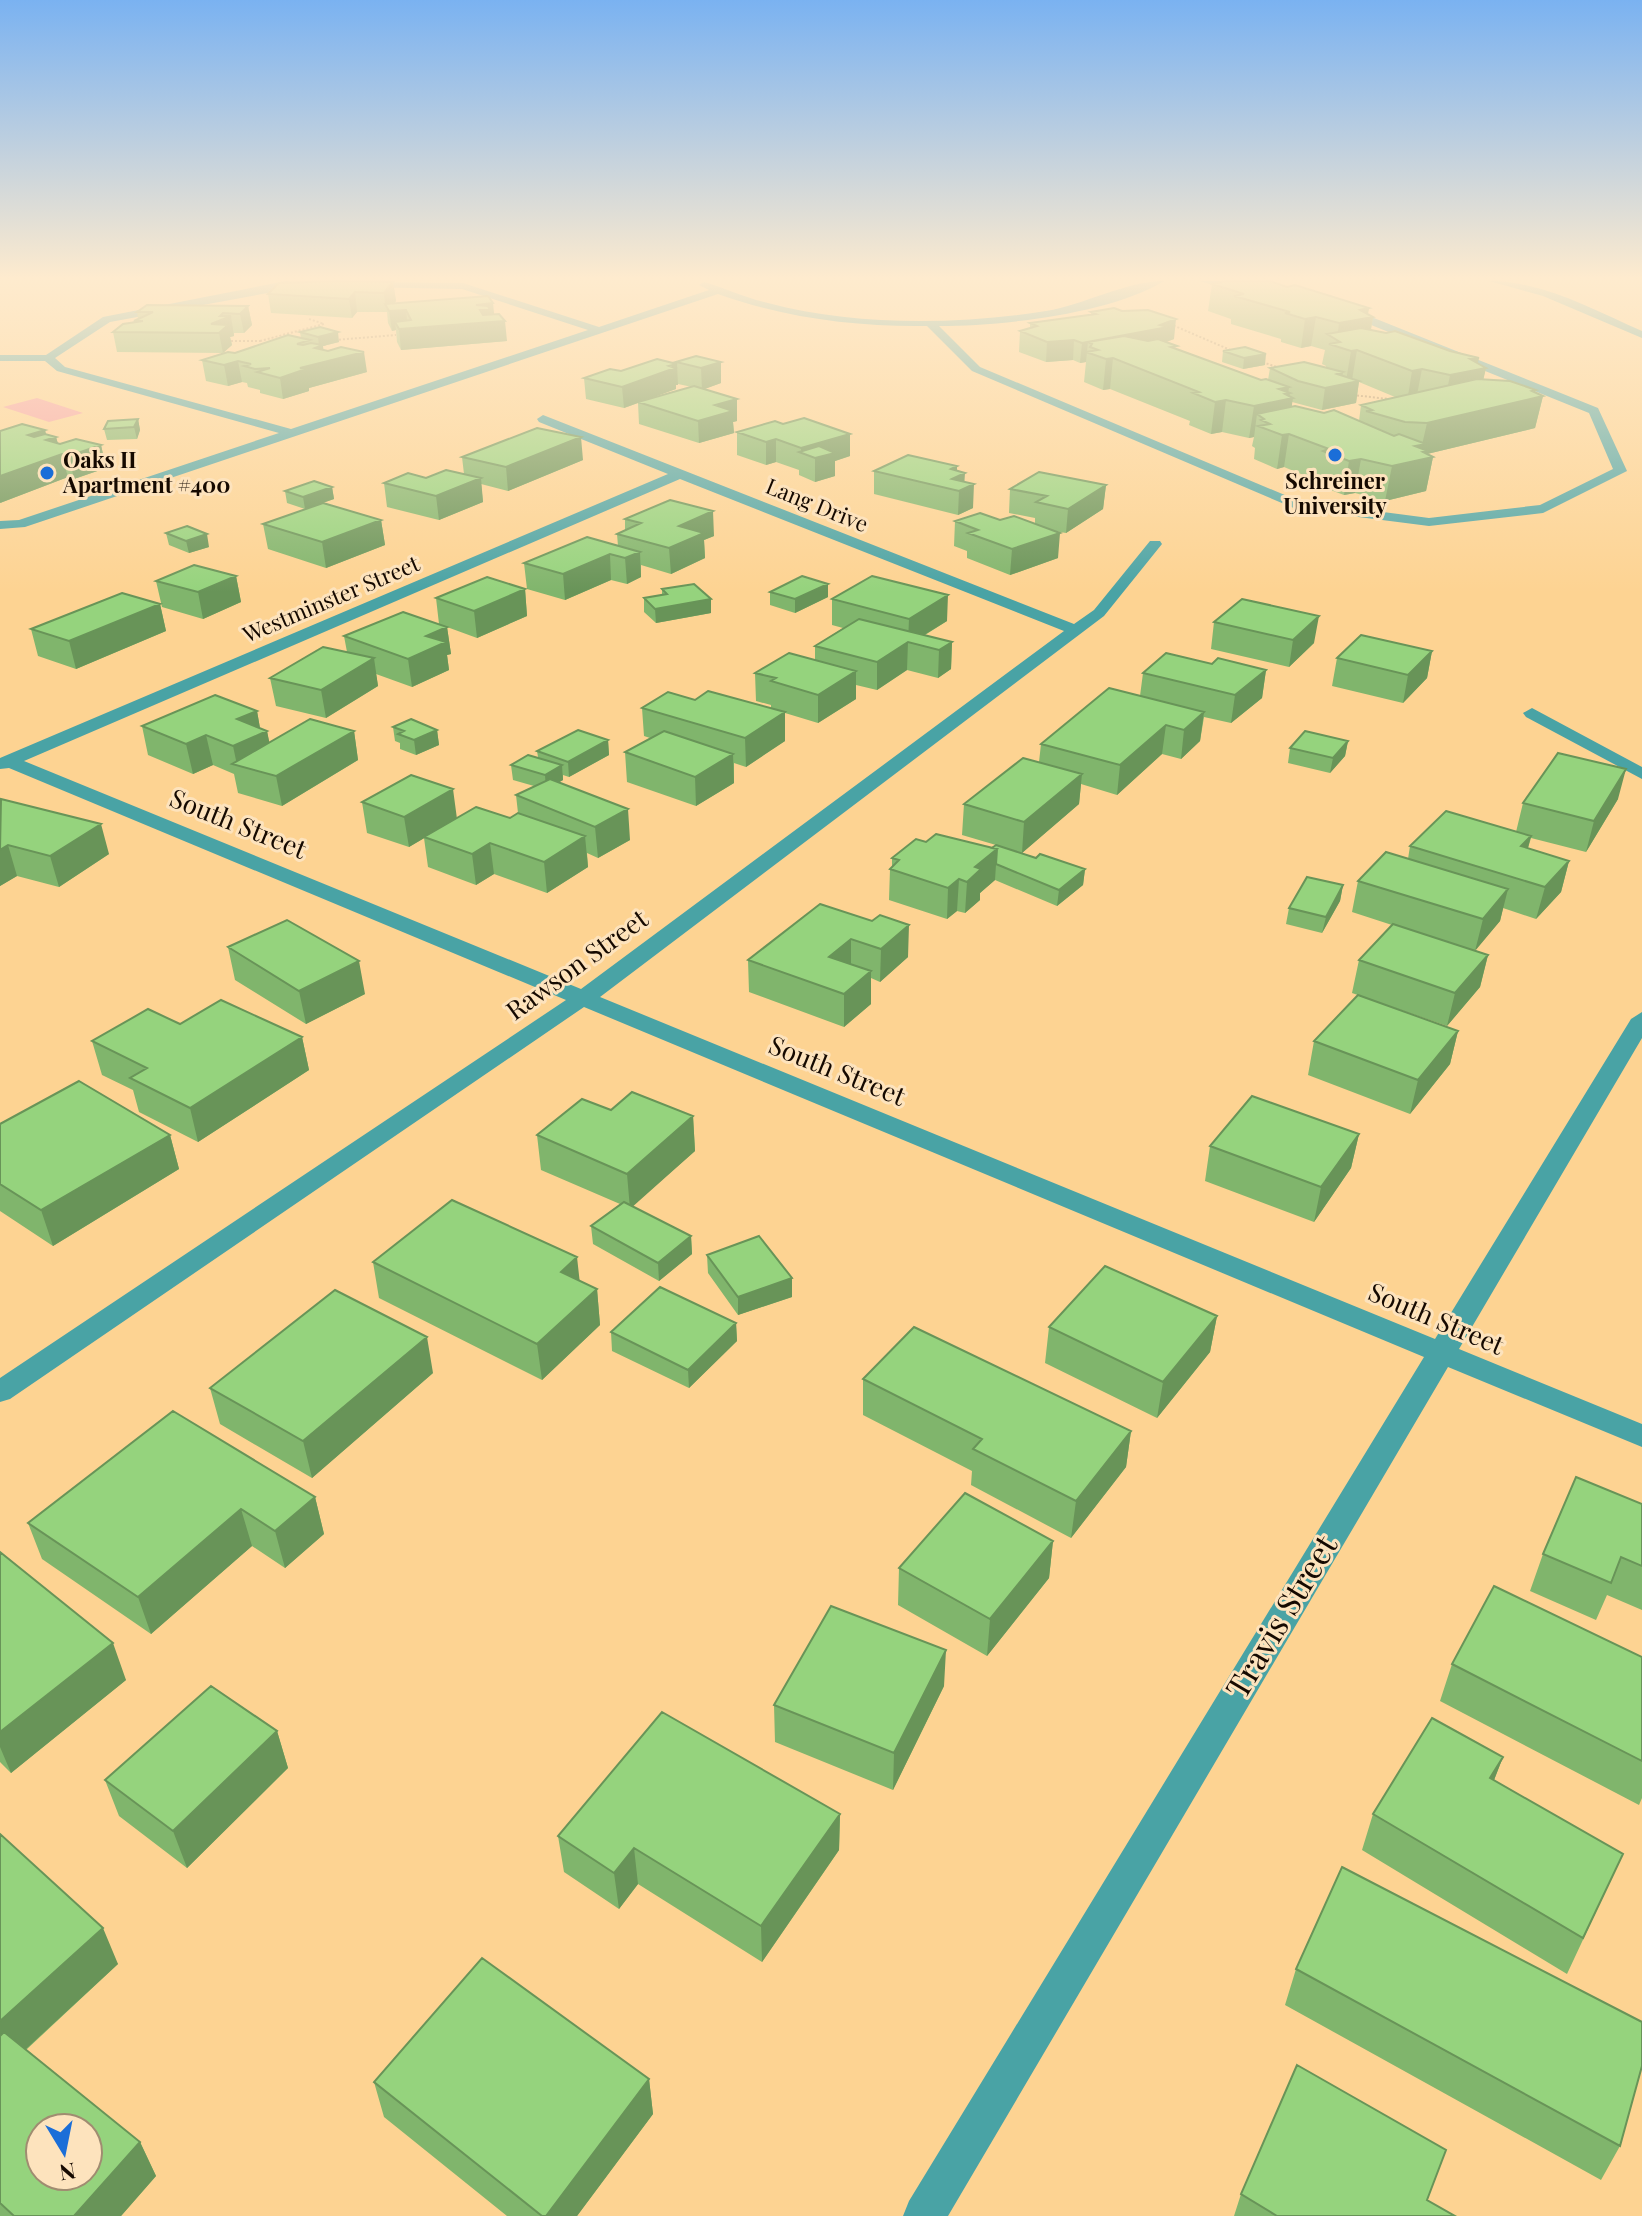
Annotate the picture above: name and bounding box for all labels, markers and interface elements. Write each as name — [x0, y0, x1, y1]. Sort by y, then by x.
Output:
place label: Oaks II Apartment #400 — [62, 444, 230, 499]
marker: Schreiner University — [1326, 446, 1344, 464]
marker: Oaks II Apartment #400 — [38, 464, 56, 482]
place label: Schreiner University — [1283, 465, 1387, 520]
street label: Lang Drive — [762, 470, 873, 538]
street label: Westminster Street — [237, 547, 425, 649]
street label: South Street — [165, 779, 313, 866]
street label: Rawson Street — [498, 900, 655, 1027]
street label: South Street — [764, 1026, 912, 1113]
street label: South Street — [1363, 1273, 1511, 1362]
street label: Travis Street — [1214, 1526, 1346, 1705]
north arrow — [24, 2112, 104, 2192]
text: N — [57, 2157, 78, 2189]

